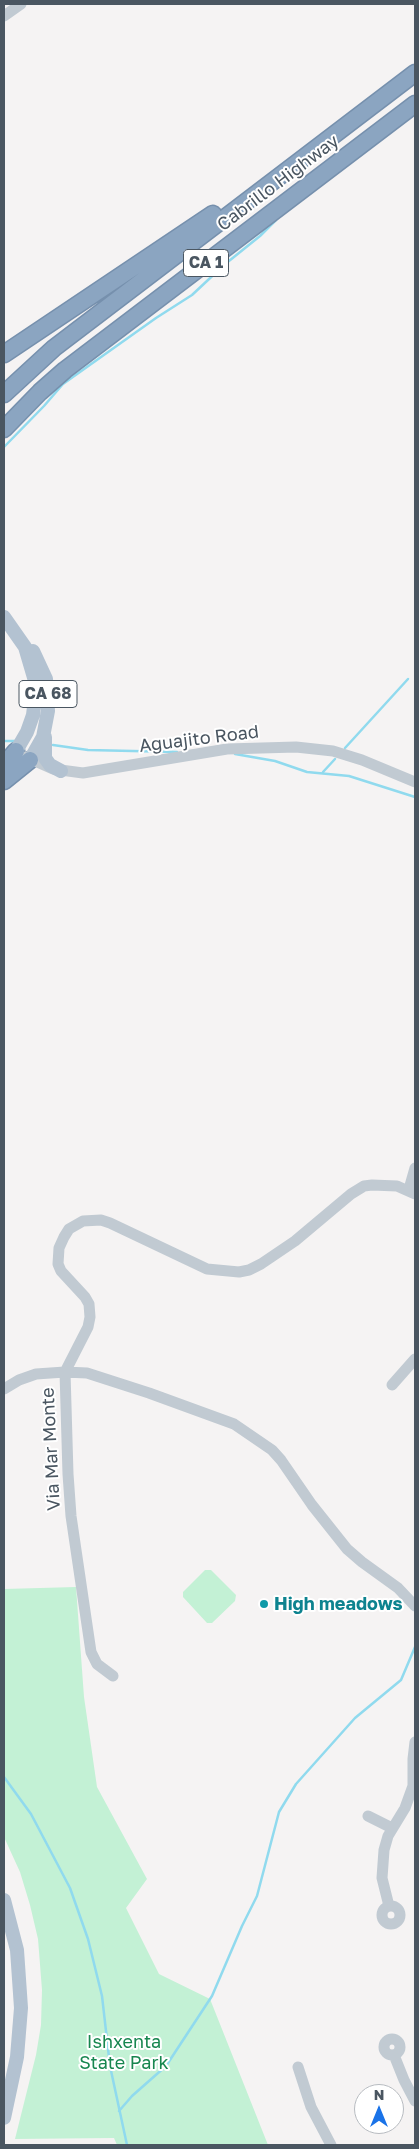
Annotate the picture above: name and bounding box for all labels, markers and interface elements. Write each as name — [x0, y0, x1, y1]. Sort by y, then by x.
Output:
street label: Cabrillo Highway — [213, 130, 343, 236]
road number: CA 1 — [184, 250, 228, 276]
road number: CA 68 — [19, 681, 77, 708]
street label: Aguajito Road — [138, 721, 260, 757]
street label: Via Mar Monte — [37, 1387, 65, 1511]
place label: High meadows — [274, 1593, 403, 1615]
marker: High meadows — [258, 1598, 270, 1610]
park label: Ishxenta State Park — [79, 2031, 169, 2074]
north arrow — [354, 2084, 404, 2134]
text: N — [374, 2086, 384, 2103]

